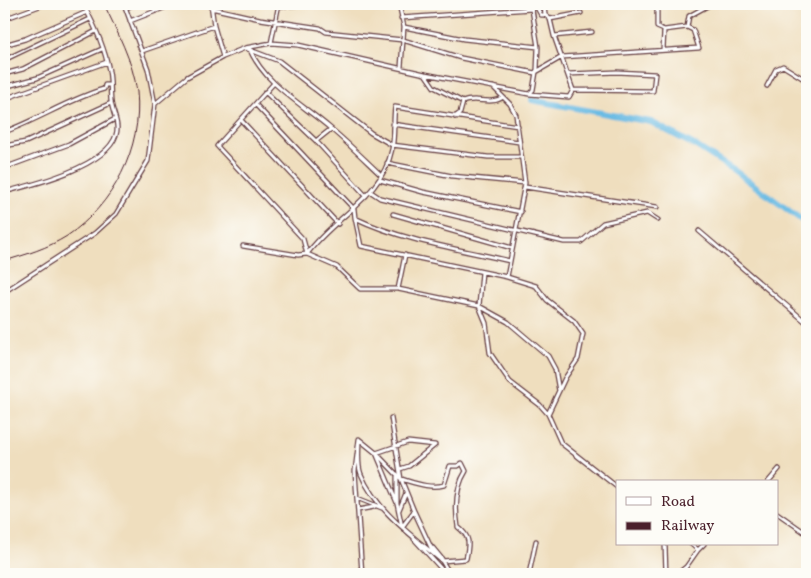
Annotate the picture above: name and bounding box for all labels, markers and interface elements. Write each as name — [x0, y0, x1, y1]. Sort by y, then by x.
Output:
legend — [616, 480, 778, 546]
text: Road — [661, 492, 695, 513]
text: Railway — [661, 516, 714, 537]

